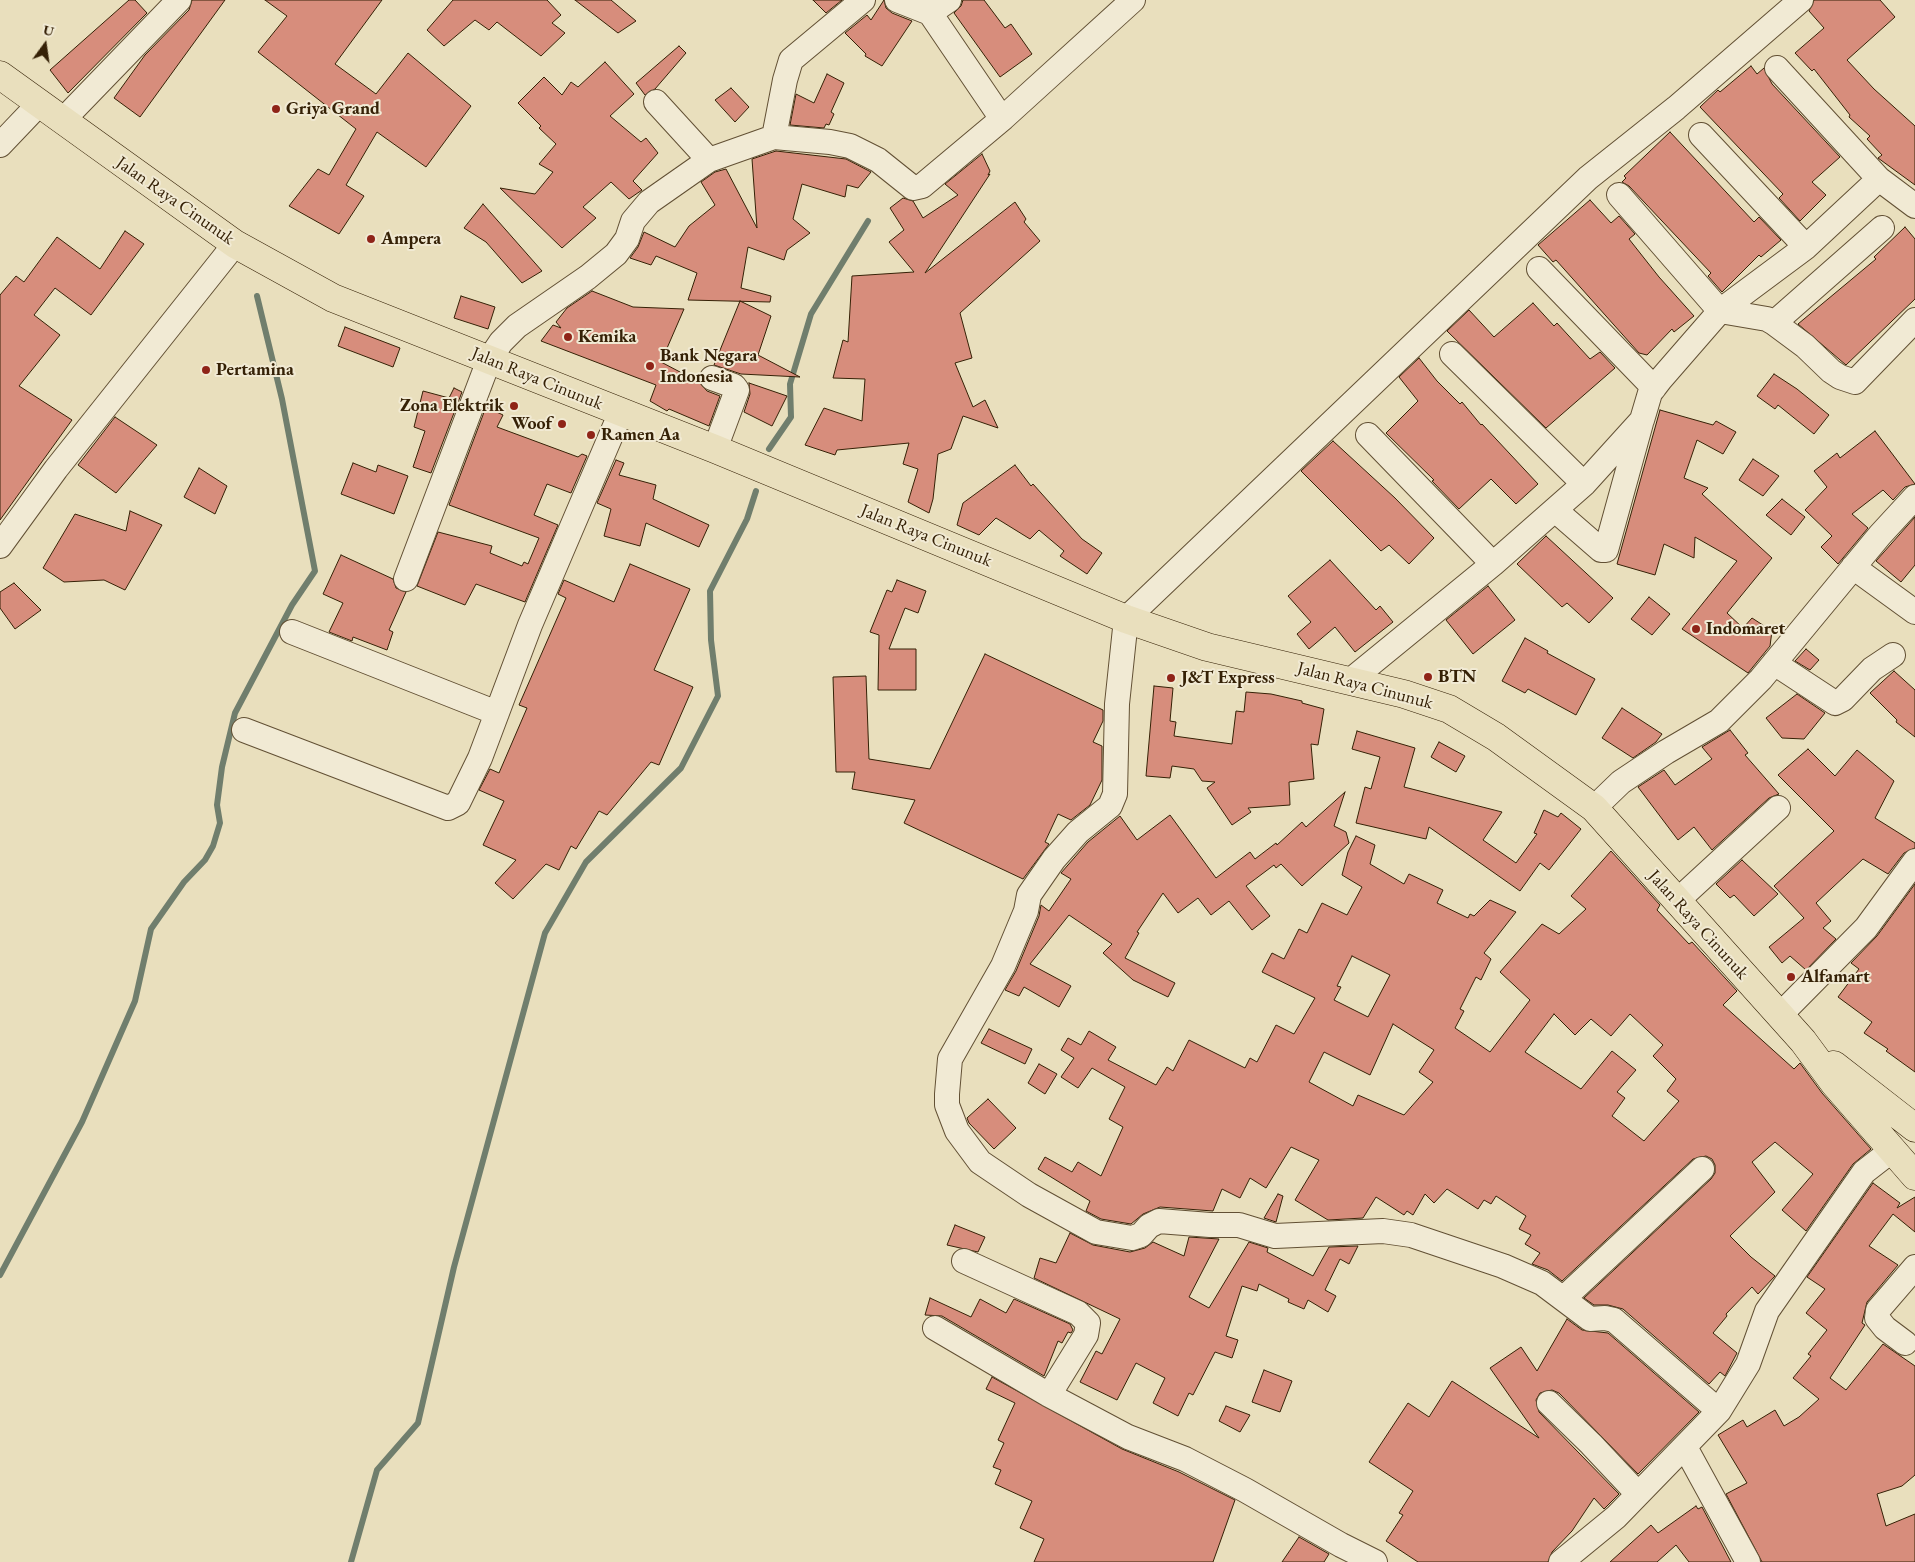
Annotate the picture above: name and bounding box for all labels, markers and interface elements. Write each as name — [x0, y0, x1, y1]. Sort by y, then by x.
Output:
north arrow — [20, 20, 70, 70]
text: U — [41, 20, 56, 40]
place label: Griya Grand — [286, 98, 380, 120]
marker: Griya Grand — [270, 103, 282, 115]
street label: Jalan Raya Cinunuk — [112, 152, 238, 250]
place label: Ampera — [381, 228, 441, 250]
marker: Ampera — [365, 233, 377, 245]
place label: Kemika — [578, 326, 636, 348]
marker: Kemika — [562, 331, 574, 343]
street label: Jalan Raya Cinunuk — [468, 343, 606, 415]
place label: Bank Negara Indonesia — [660, 345, 757, 388]
place label: Pertamina — [216, 359, 294, 381]
marker: Bank Negara Indonesia — [644, 360, 656, 372]
marker: Pertamina — [200, 364, 212, 376]
place label: Zona Elektrik — [400, 395, 504, 417]
marker: Zona Elektrik — [508, 400, 520, 412]
place label: Woof — [511, 413, 552, 435]
marker: Woof — [556, 418, 568, 430]
place label: Ramen Aa — [601, 424, 680, 446]
marker: Ramen Aa — [585, 429, 597, 441]
street label: Jalan Raya Cinunuk — [857, 500, 995, 572]
place label: Indomaret — [1706, 618, 1785, 640]
marker: Indomaret — [1690, 623, 1702, 635]
street label: Jalan Raya Cinunuk — [1295, 657, 1435, 715]
place label: BTN — [1438, 666, 1476, 688]
place label: J&T Express — [1181, 667, 1275, 689]
marker: BTN — [1422, 671, 1434, 683]
marker: J&T Express — [1165, 672, 1177, 684]
street label: Jalan Raya Cinunuk — [1643, 866, 1753, 984]
place label: Alfamart — [1801, 966, 1870, 988]
marker: Alfamart — [1785, 971, 1797, 983]

